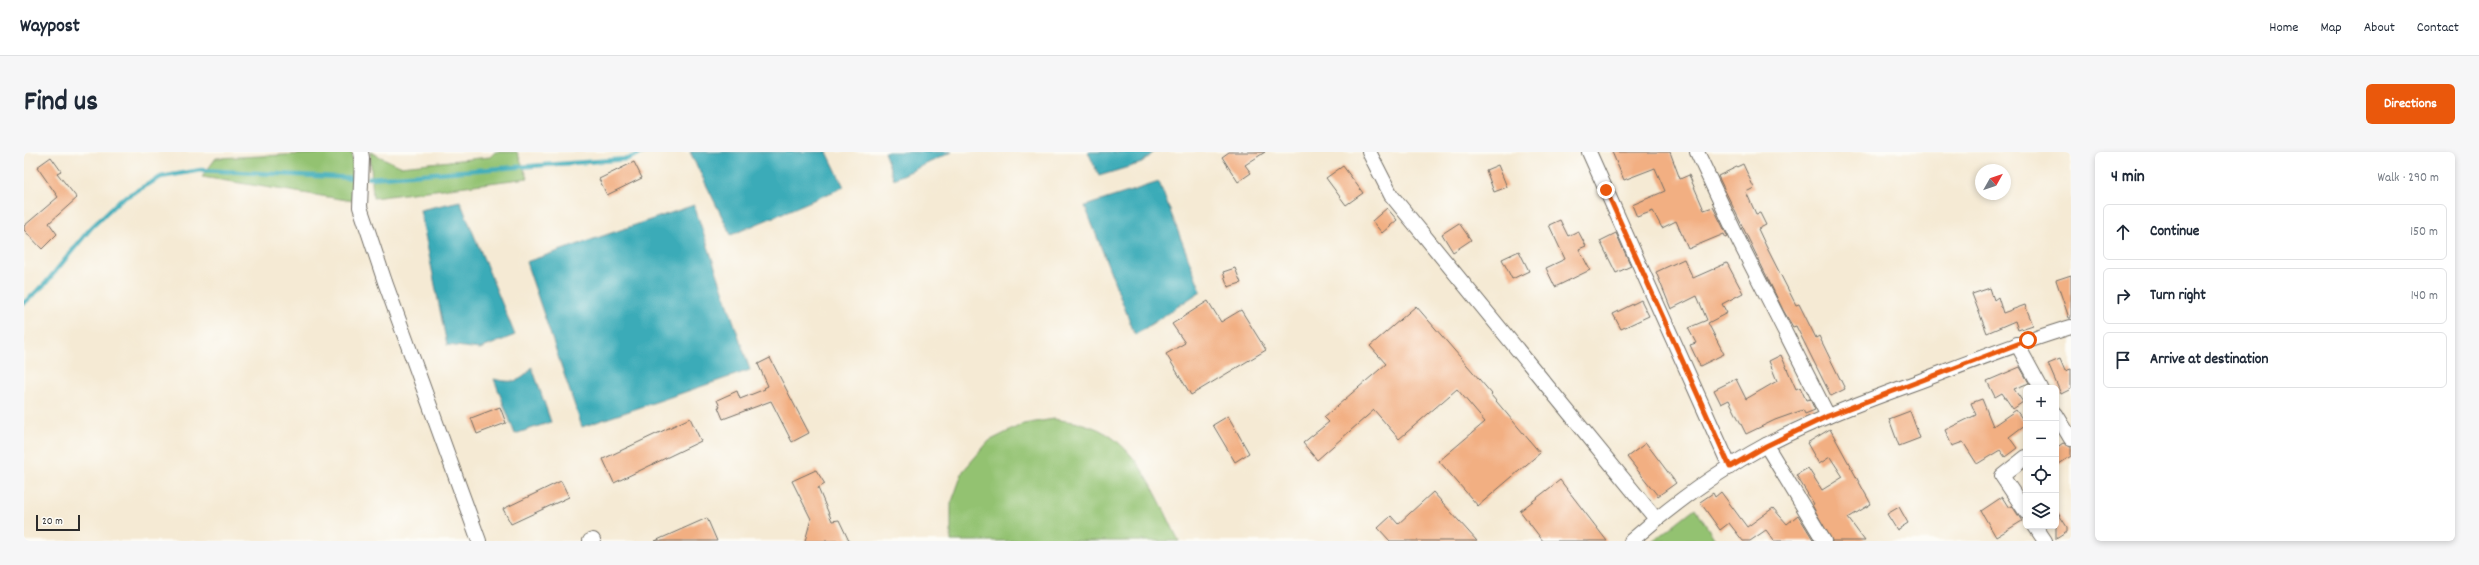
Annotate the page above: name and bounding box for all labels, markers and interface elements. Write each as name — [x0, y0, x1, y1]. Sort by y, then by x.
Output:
text: Waypost — [20, 14, 80, 41]
text: Home — [2269, 18, 2298, 38]
text: Map — [2320, 18, 2342, 38]
text: About — [2364, 18, 2395, 38]
text: Contact — [2417, 18, 2459, 38]
text: Find us — [24, 84, 98, 124]
button: Directions — [2366, 84, 2455, 124]
north arrow — [1975, 164, 2011, 200]
text: 4 min — [2111, 166, 2145, 190]
text: Walk · 290 m — [2377, 169, 2439, 188]
route end — [1597, 181, 1615, 199]
icon: ahead — [2112, 221, 2134, 243]
text: Continue — [2150, 221, 2199, 243]
text: 150 m — [2410, 223, 2438, 242]
icon: right — [2112, 285, 2134, 307]
text: Turn right — [2150, 285, 2206, 307]
text: 140 m — [2411, 287, 2438, 306]
route start — [2019, 331, 2037, 349]
icon: arrive — [2112, 349, 2134, 371]
text: Arrive at destination — [2150, 349, 2268, 371]
map controls — [2023, 385, 2059, 529]
button: + — [2023, 385, 2059, 421]
button: − — [2023, 421, 2059, 457]
button: locate — [2023, 457, 2059, 493]
button: layers — [2023, 493, 2059, 529]
scale bar — [36, 513, 80, 532]
text: 20 m — [42, 514, 63, 530]

